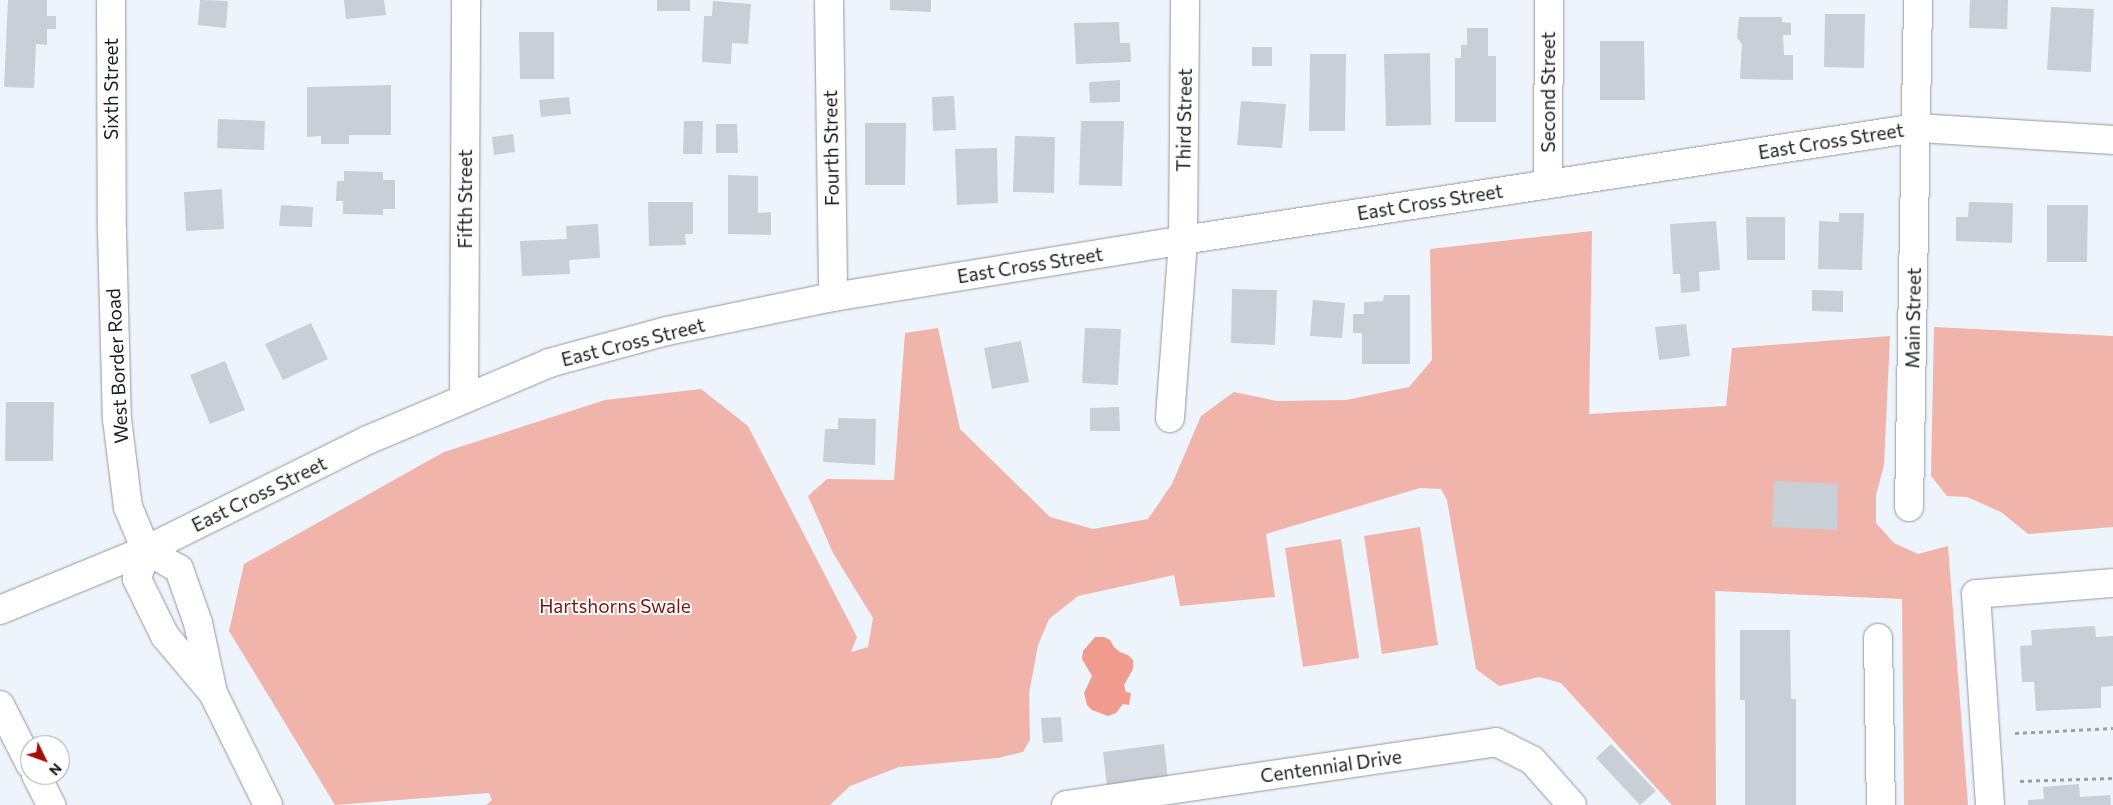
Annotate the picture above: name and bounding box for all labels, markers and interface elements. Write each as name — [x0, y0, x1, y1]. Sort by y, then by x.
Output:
street label: Second Street — [1537, 31, 1559, 153]
street label: Sixth Street — [100, 38, 122, 140]
street label: Third Street — [1172, 68, 1196, 172]
street label: Fourth Street — [819, 90, 843, 206]
street label: East Cross Street — [1756, 118, 1906, 164]
street label: Fifth Street — [454, 149, 476, 249]
street label: East Cross Street — [1355, 179, 1505, 225]
street label: East Cross Street — [955, 242, 1105, 288]
street label: Main Street — [1901, 267, 1925, 369]
street label: West Border Road — [102, 288, 132, 444]
street label: East Cross Street — [559, 313, 707, 371]
street label: East Cross Street — [188, 451, 330, 537]
park label: Hartshorns Swale — [539, 595, 691, 617]
north arrow — [20, 735, 70, 785]
street label: Centennial Drive — [1259, 745, 1403, 787]
text: N — [46, 760, 66, 779]

